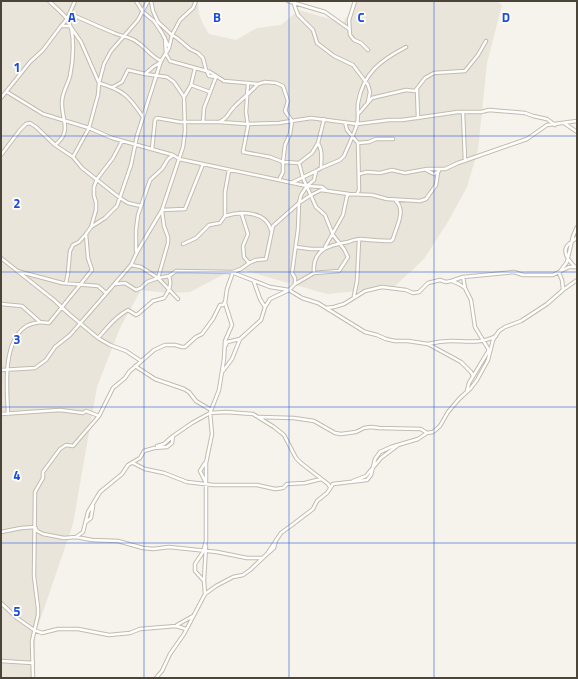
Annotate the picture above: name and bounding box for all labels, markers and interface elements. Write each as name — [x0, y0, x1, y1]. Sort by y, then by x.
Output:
text: A — [68, 7, 76, 27]
text: B — [213, 7, 221, 27]
text: C — [357, 7, 365, 27]
text: D — [502, 7, 510, 27]
text: 1 — [13, 57, 21, 77]
text: 2 — [13, 193, 21, 213]
text: 3 — [13, 329, 21, 349]
text: 4 — [13, 465, 21, 485]
text: 5 — [13, 601, 21, 621]

